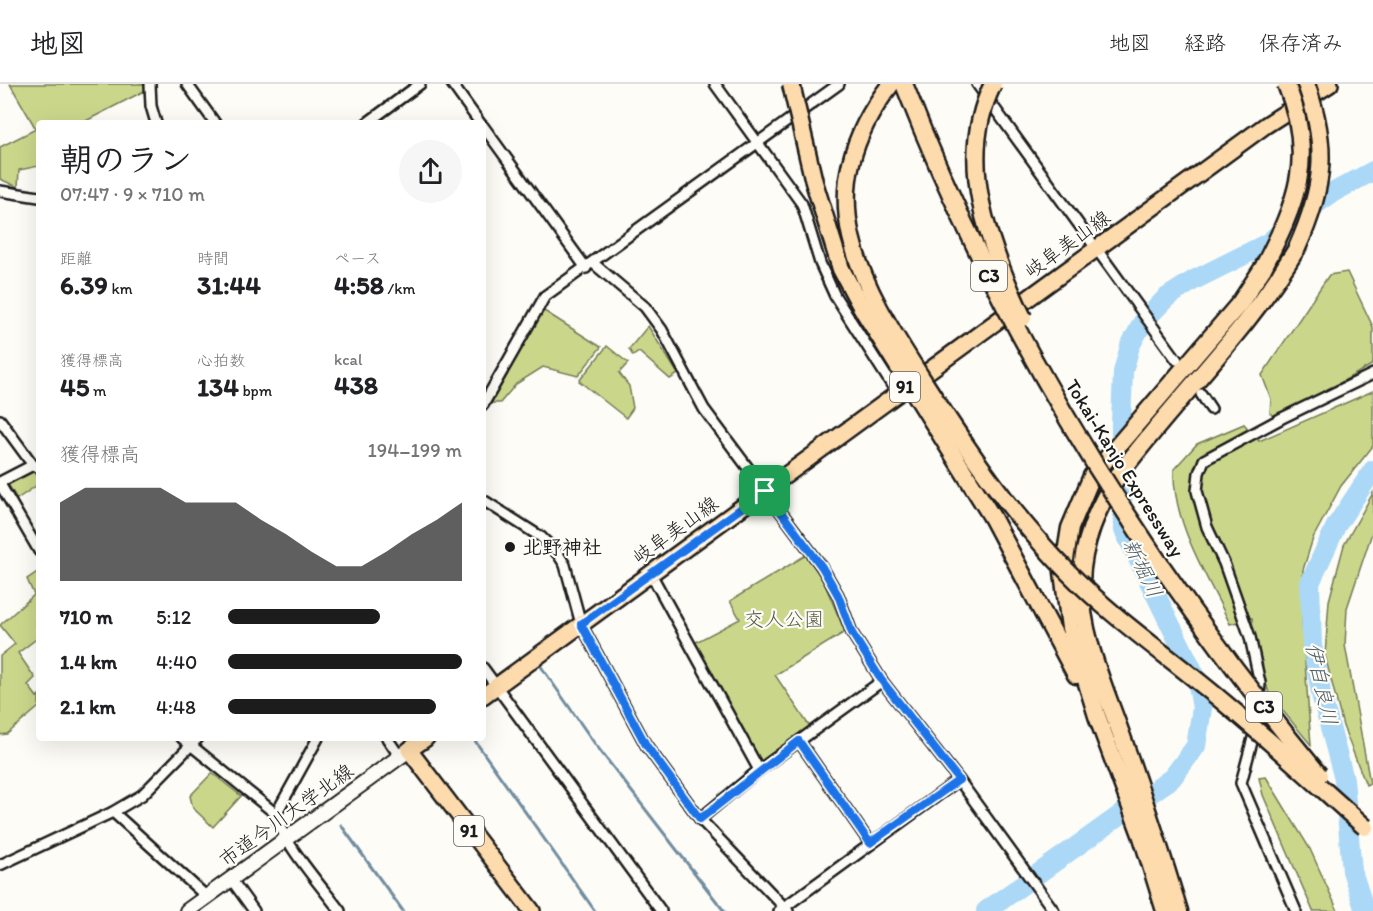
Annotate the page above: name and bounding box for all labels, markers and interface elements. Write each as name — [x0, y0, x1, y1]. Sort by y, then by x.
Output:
text: 地図 — [30, 26, 86, 60]
text: 地図 — [1109, 30, 1151, 55]
text: 経路 — [1184, 30, 1226, 55]
text: 保存済み — [1259, 30, 1343, 55]
text: 朝のラン — [60, 140, 192, 179]
button: share — [399, 140, 462, 203]
text: 07:47 · 9 × 710 m — [60, 182, 205, 206]
street label: 岐阜美山線 — [1019, 205, 1115, 283]
text: 距離 — [60, 249, 92, 268]
text: 時間 — [197, 249, 229, 268]
text: ペース — [334, 249, 381, 268]
road number: C3 — [971, 261, 1007, 291]
text: 6.39 — [60, 269, 108, 301]
text: 31:44 — [197, 269, 261, 301]
text: 4:58 — [334, 269, 384, 301]
text: km — [108, 279, 133, 298]
text: /km — [384, 279, 415, 298]
text: kcal — [334, 350, 362, 369]
text: 獲得標高 — [60, 351, 124, 370]
text: 心拍数 — [197, 351, 245, 370]
text: 438 — [334, 369, 378, 401]
text: 45 — [60, 371, 89, 403]
text: 134 — [197, 371, 239, 403]
road number: 91 — [890, 372, 920, 402]
street label: Tokai-Kanjo Expressway — [1060, 375, 1190, 562]
text: m — [89, 381, 106, 400]
text: bpm — [239, 381, 272, 400]
text: 194–199 m — [368, 438, 462, 462]
text: 獲得標高 — [60, 442, 140, 466]
pin — [739, 465, 790, 516]
icon: arrive — [748, 474, 781, 507]
street label: 岐阜美山線 — [627, 491, 723, 569]
water label: 新堀川 — [1118, 534, 1168, 602]
place label: 北野神社 — [522, 535, 602, 559]
marker: 北野神社 — [503, 540, 517, 554]
text: 710 m — [60, 605, 113, 629]
text: 5:12 — [156, 605, 191, 629]
park label: 交人公園 — [744, 607, 824, 631]
water label: 伊自良川 — [1301, 640, 1343, 728]
text: 1.4 km — [60, 650, 117, 674]
text: 4:40 — [156, 650, 197, 674]
road number: C3 — [1246, 692, 1282, 722]
text: 2.1 km — [60, 695, 116, 719]
text: 4:48 — [156, 695, 196, 719]
street label: 市道今川大学北線 — [214, 758, 358, 872]
road number: 91 — [454, 816, 484, 846]

